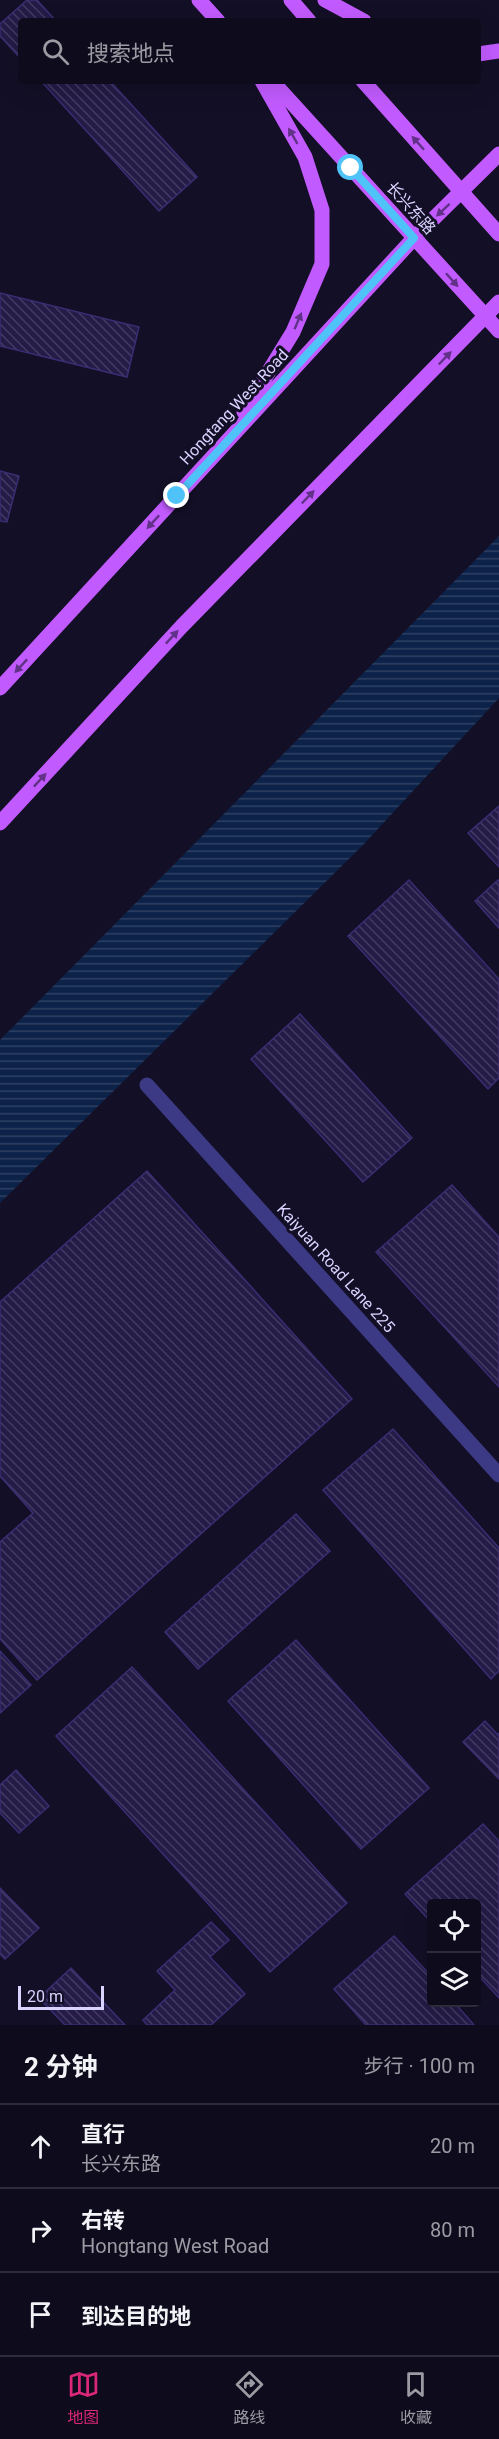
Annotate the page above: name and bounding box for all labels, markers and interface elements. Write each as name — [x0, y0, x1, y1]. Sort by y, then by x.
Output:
search box — [18, 18, 481, 84]
icon: search — [39, 35, 72, 68]
text: 搜索地点 — [87, 41, 175, 66]
one-way arrow — [288, 127, 298, 144]
one-way arrow — [412, 136, 425, 151]
route start — [337, 154, 363, 180]
street label: 长兴东路 — [383, 178, 439, 238]
one-way arrow — [436, 203, 450, 217]
one-way arrow — [445, 272, 458, 287]
one-way arrow — [293, 311, 303, 329]
street label: Hongtang West Road — [176, 345, 292, 469]
one-way arrow — [437, 351, 451, 365]
route end — [163, 482, 189, 508]
one-way arrow — [301, 491, 315, 505]
one-way arrow — [147, 514, 160, 529]
one-way arrow — [165, 630, 179, 644]
one-way arrow — [14, 658, 28, 673]
one-way arrow — [33, 773, 46, 788]
street label: Kaiyuan Road Lane 225 — [273, 1200, 399, 1336]
map controls — [427, 1899, 481, 2007]
button: locate — [427, 1899, 481, 1953]
button: layers — [427, 1953, 481, 2007]
scale bar — [18, 1983, 104, 2010]
text: 20 m — [27, 1987, 63, 2006]
text: 2 分钟 — [24, 2052, 97, 2082]
text: 步行 · 100 m — [364, 2054, 475, 2078]
text: 直行 — [81, 2122, 125, 2147]
icon: ahead — [24, 2130, 57, 2163]
text: 20 m — [430, 2134, 475, 2158]
text: 长兴东路 — [81, 2152, 161, 2176]
text: 右转 — [81, 2208, 125, 2233]
icon: right — [24, 2214, 57, 2247]
text: 80 m — [430, 2218, 475, 2242]
text: Hongtang West Road — [81, 2234, 269, 2258]
icon: arrive — [24, 2298, 57, 2331]
text: 到达目的地 — [81, 2304, 191, 2329]
tab: 地图 — [67, 2368, 100, 2428]
tab: 路线 — [233, 2368, 266, 2428]
tab: 收藏 — [399, 2368, 432, 2428]

